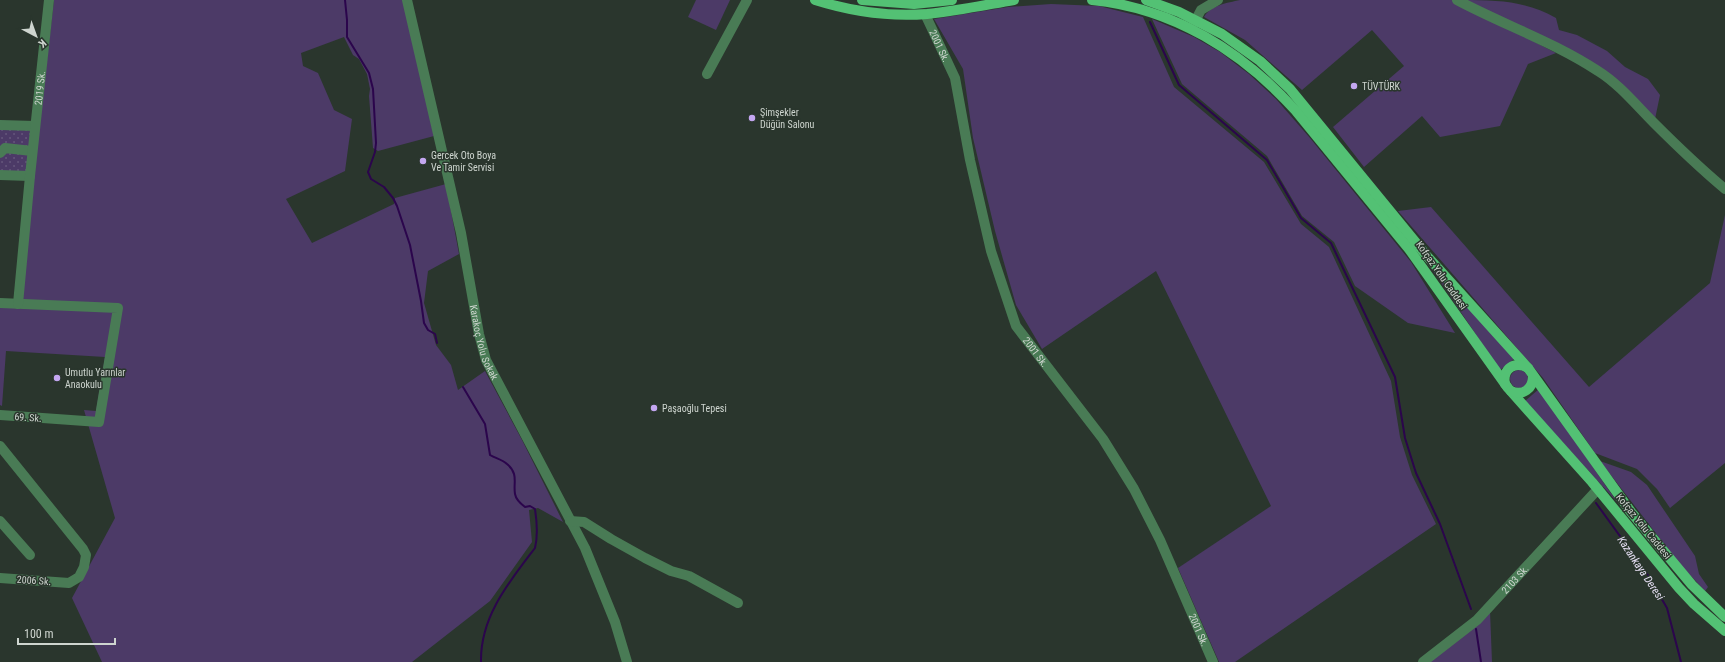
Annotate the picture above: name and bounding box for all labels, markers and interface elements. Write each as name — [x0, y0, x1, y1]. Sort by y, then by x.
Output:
north arrow — [16, 16, 56, 56]
street label: 2001 Sk. — [927, 28, 952, 64]
text: K — [35, 36, 49, 51]
street label: 2019 Sk. — [33, 70, 47, 106]
place label: TÜVTÜRK — [1362, 80, 1401, 92]
marker: TÜVTÜRK — [1349, 81, 1359, 91]
place label: Şimşekler Düğün Salonu — [760, 107, 815, 130]
marker: Şimşekler Düğün Salonu — [747, 113, 757, 123]
place label: Gercek Oto Boya Ve Tamir Servisi — [431, 150, 496, 173]
marker: Gercek Oto Boya Ve Tamir Servisi — [418, 156, 428, 166]
street label: Kofçaz Yolu Caddesi — [1414, 239, 1469, 312]
street label: Karakoç Yolu Sokak — [468, 304, 501, 382]
street label: 2001 Sk. — [1021, 335, 1050, 369]
place label: Umutlu Yarınlar Anaokulu — [65, 367, 125, 390]
marker: Umutlu Yarınlar Anaokulu — [52, 373, 62, 383]
marker: Paşaoğlu Tepesi — [649, 403, 659, 413]
place label: Paşaoğlu Tepesi — [662, 403, 727, 414]
street label: 69. Sk. — [14, 411, 42, 424]
street label: Kofçaz Yolu Caddesi — [1614, 491, 1673, 561]
water label: Kazankaya Deresi — [1614, 534, 1667, 603]
street label: 2103 Sk. — [1499, 563, 1531, 596]
street label: 2006 Sk. — [16, 574, 51, 587]
street label: 2001 Sk. — [1187, 612, 1210, 648]
scale bar — [18, 620, 115, 646]
text: 100 m — [24, 627, 54, 641]

